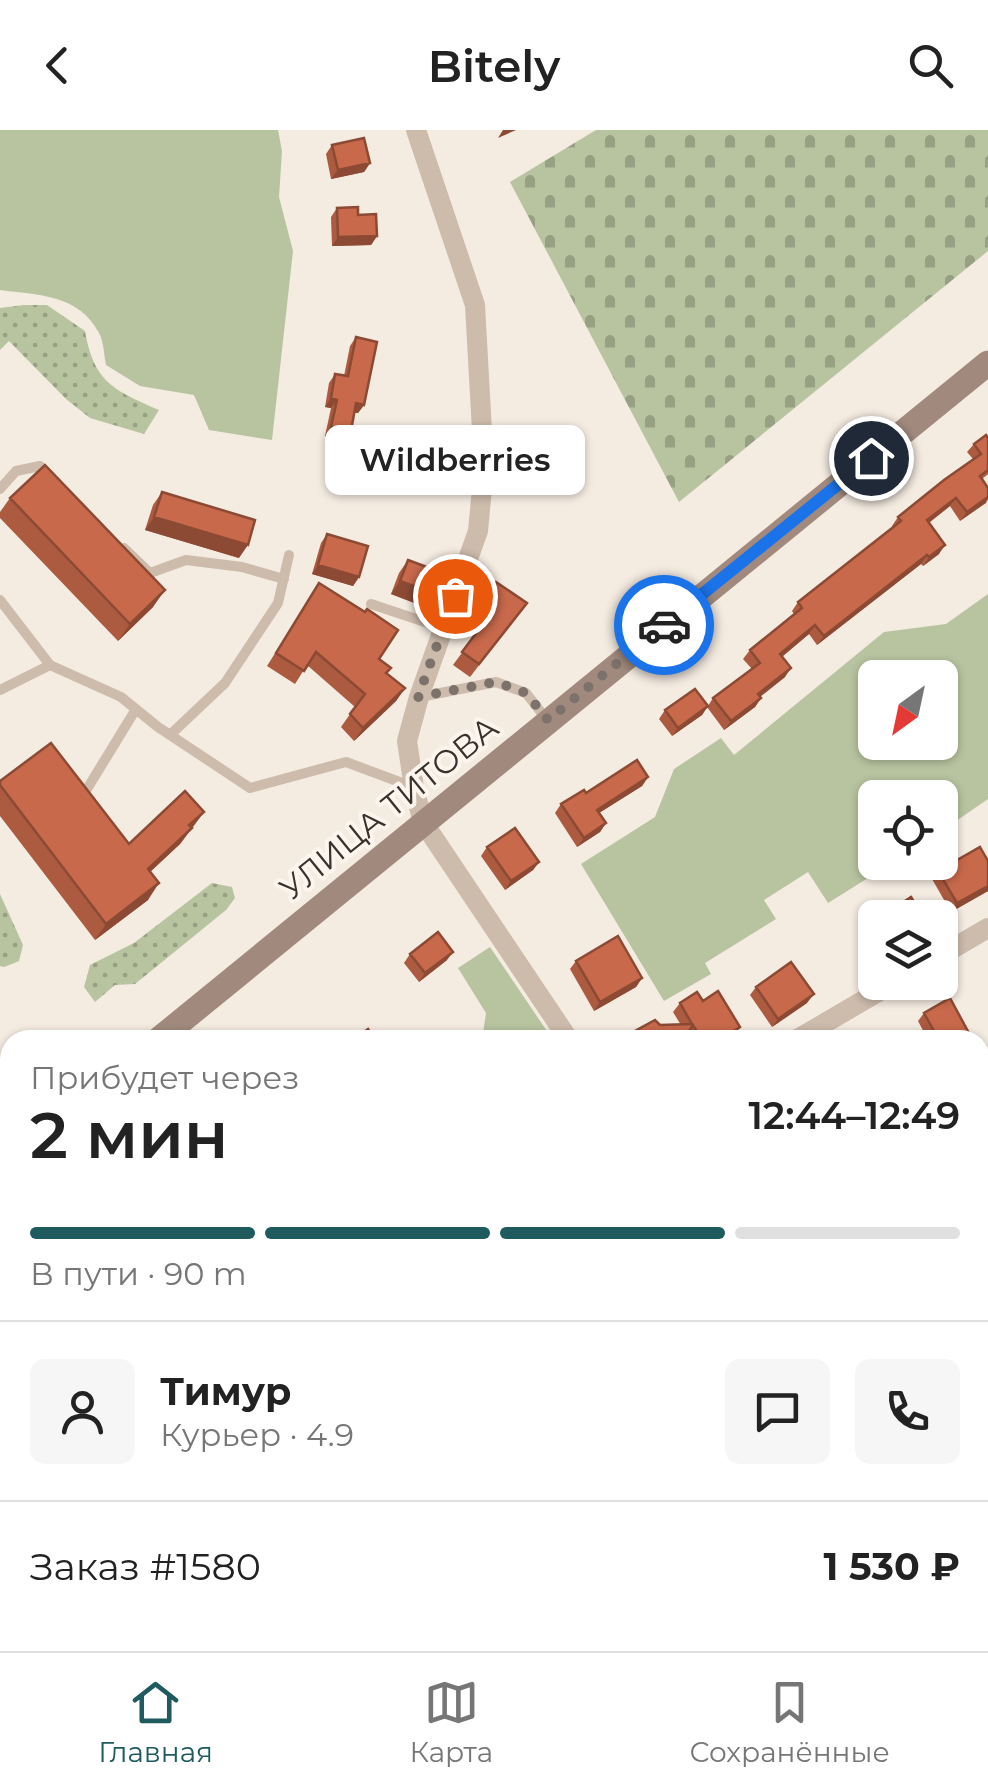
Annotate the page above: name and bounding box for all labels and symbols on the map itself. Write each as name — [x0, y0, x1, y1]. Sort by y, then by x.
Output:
pin — [829, 416, 914, 501]
callout: Wildberries — [325, 426, 585, 496]
pin — [413, 554, 498, 639]
courier — [614, 575, 714, 675]
north arrow — [858, 660, 958, 760]
street label: УЛИЦА ТИТОВА — [272, 707, 506, 908]

